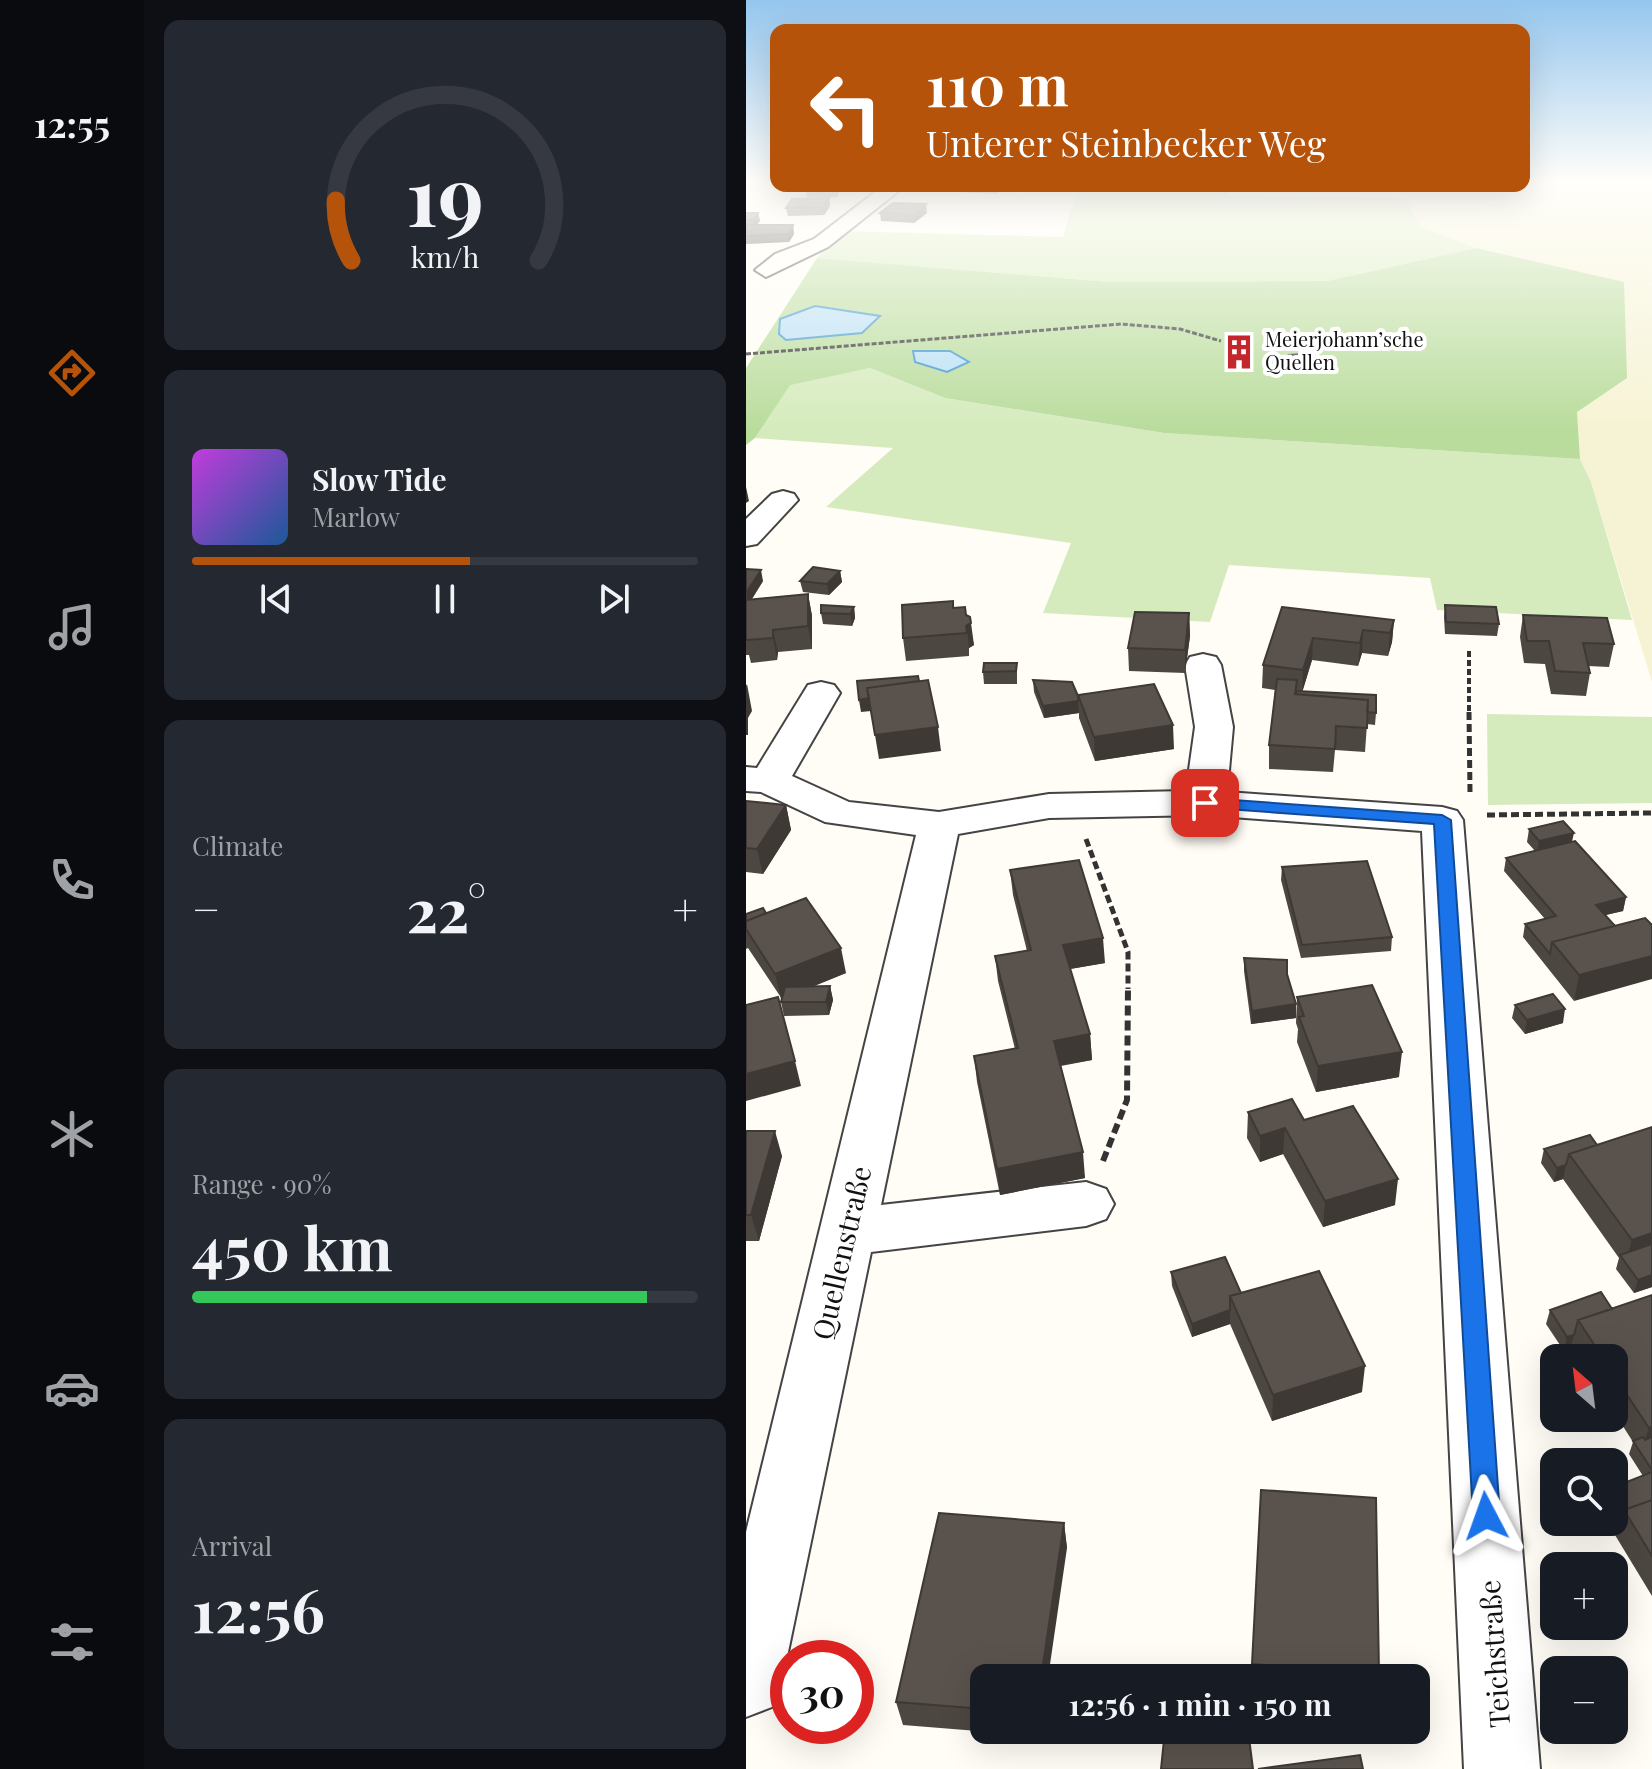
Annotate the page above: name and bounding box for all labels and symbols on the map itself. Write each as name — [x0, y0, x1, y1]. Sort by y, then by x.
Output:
place label: Meierjohann’sche Quellen — [1265, 325, 1424, 375]
building icon: Meierjohann’sche Quellen — [1220, 333, 1258, 371]
pin — [1171, 769, 1239, 837]
street label: Quellenstraße — [803, 1162, 878, 1343]
north arrow — [1540, 1344, 1628, 1432]
position arrow — [1444, 1474, 1528, 1558]
street label: Teichstraße — [1470, 1579, 1517, 1729]
speed limit sign: 30 — [770, 1640, 874, 1744]

